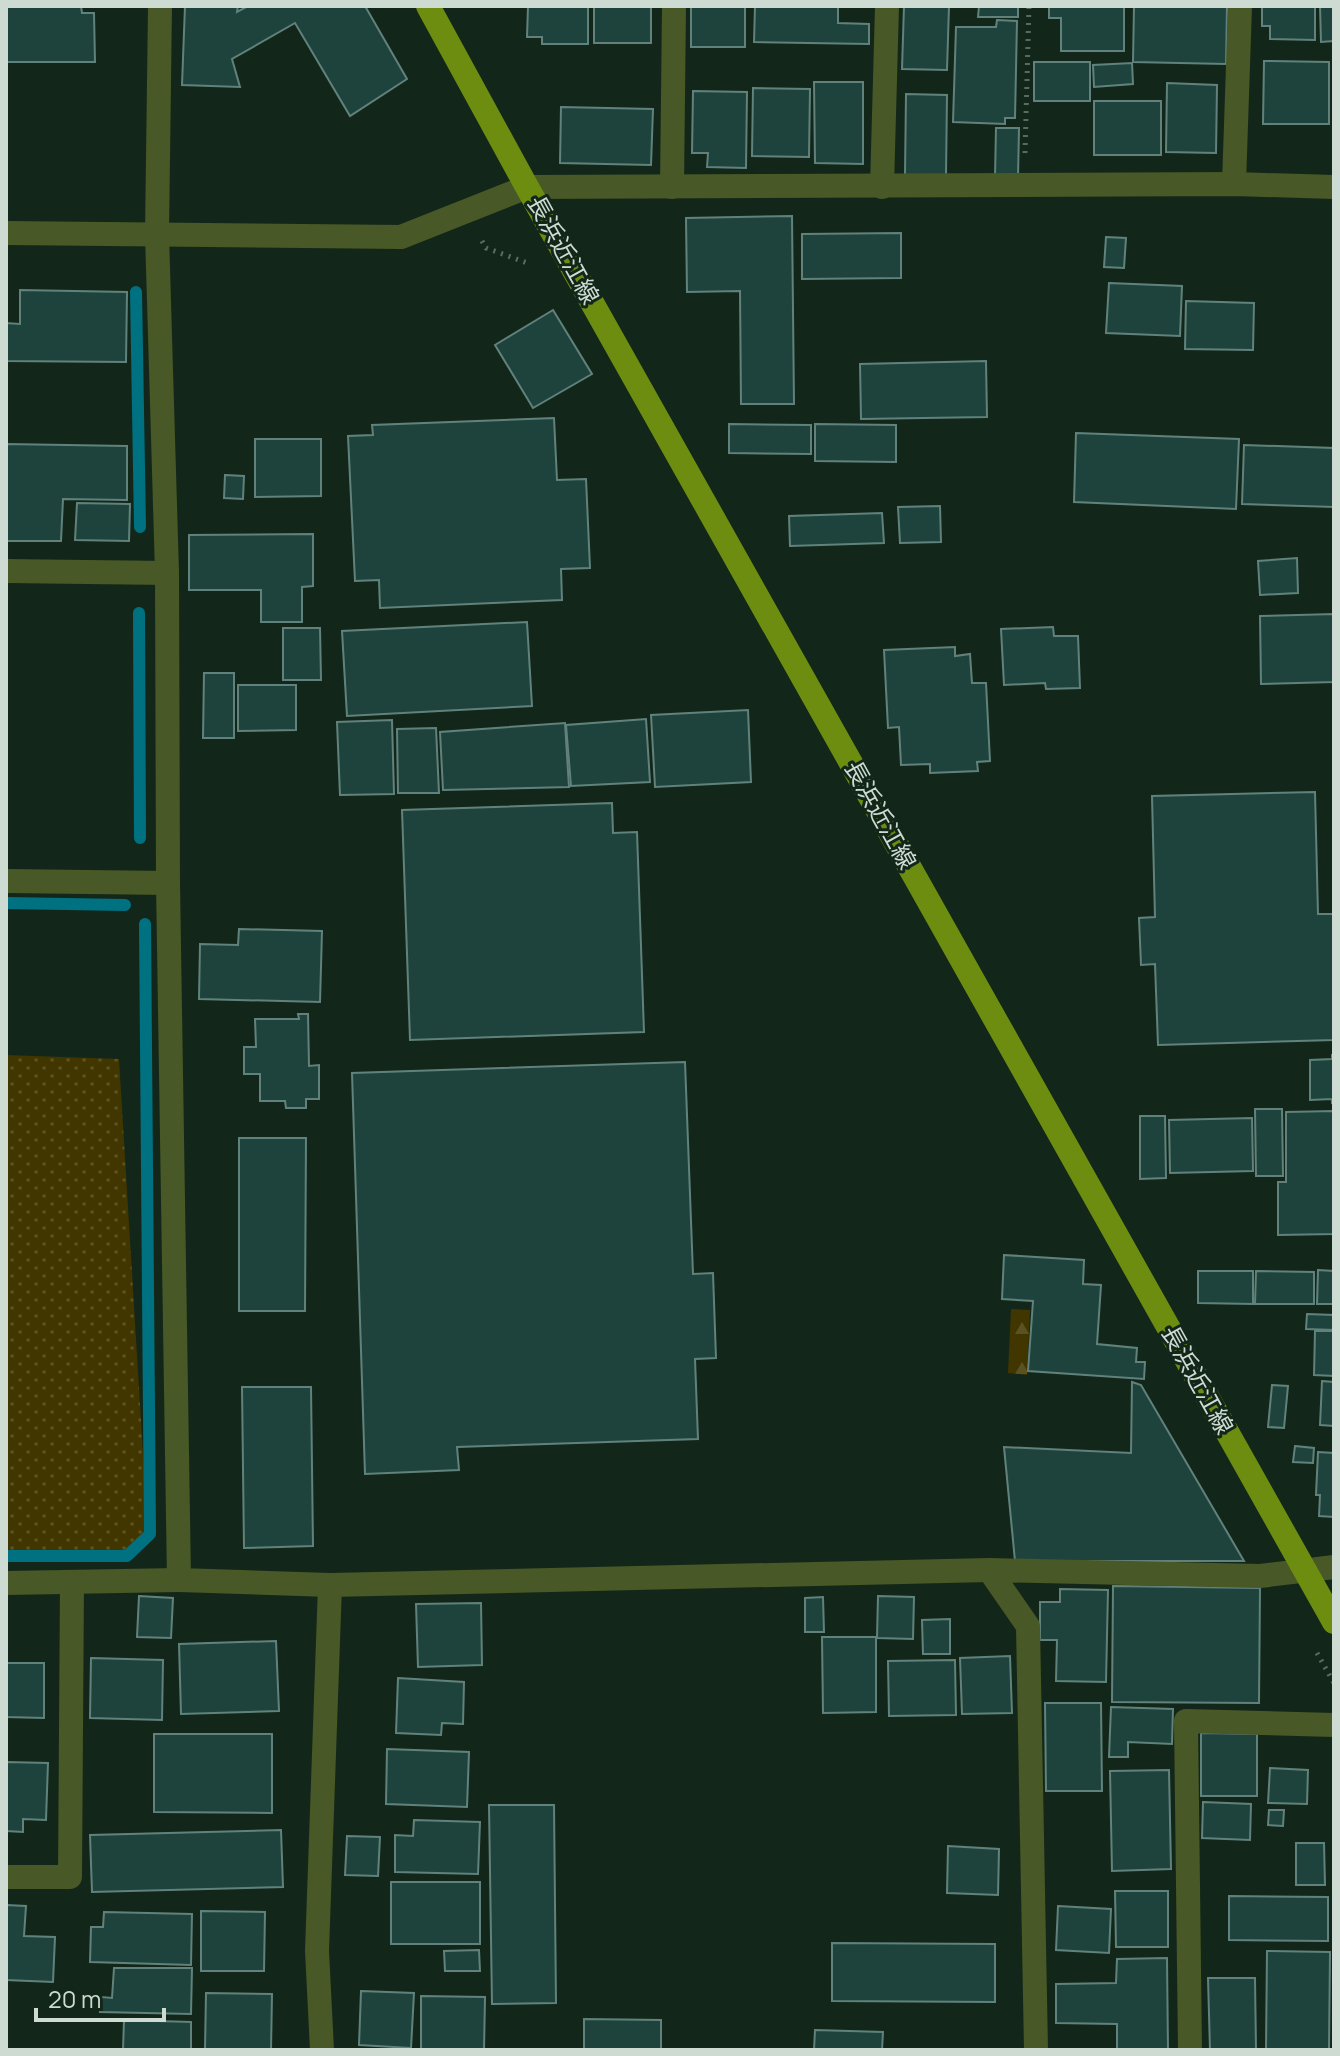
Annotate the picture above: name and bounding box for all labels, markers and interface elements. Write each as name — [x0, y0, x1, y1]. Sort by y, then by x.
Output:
street label: 長浜近江線 — [521, 189, 608, 310]
street label: 長浜近江線 — [838, 754, 925, 875]
street label: 長浜近江線 — [1155, 1319, 1242, 1440]
scale bar — [36, 1972, 164, 2022]
text: 20 m — [48, 1982, 101, 2015]

